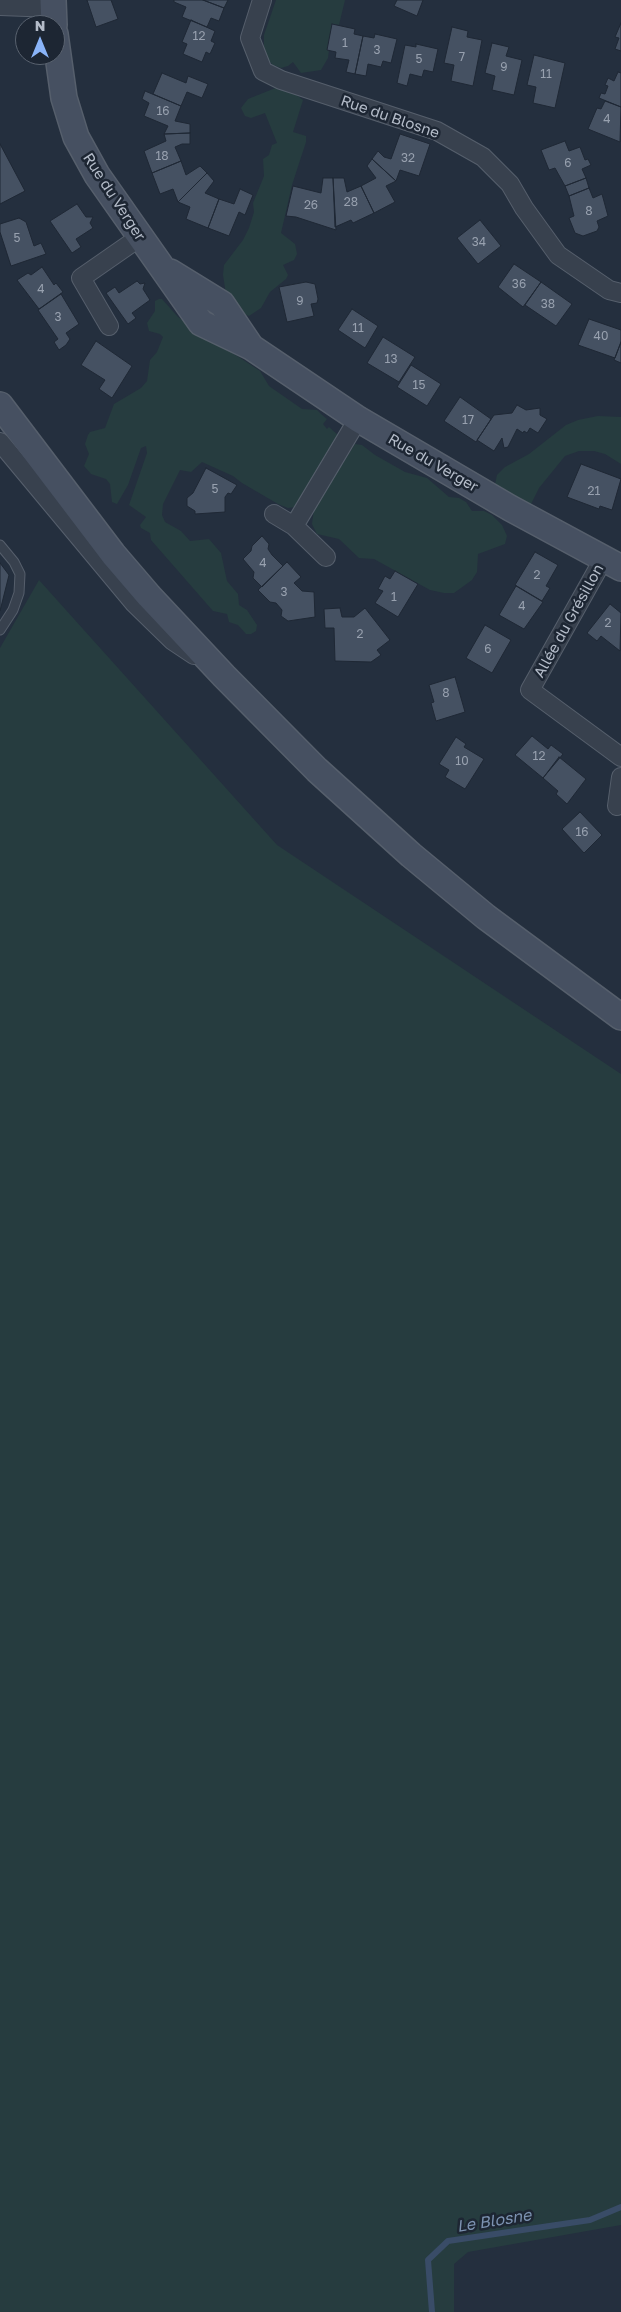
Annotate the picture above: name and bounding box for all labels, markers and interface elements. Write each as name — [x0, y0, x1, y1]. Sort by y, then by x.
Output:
north arrow — [15, 15, 65, 65]
text: N — [35, 17, 45, 34]
house number: 12 — [193, 29, 205, 43]
house number: 1 — [342, 36, 348, 50]
house number: 3 — [373, 43, 381, 57]
house number: 7 — [459, 50, 465, 64]
house number: 5 — [416, 52, 422, 66]
house number: 9 — [500, 60, 508, 74]
house number: 11 — [540, 67, 552, 81]
street label: Rue du Blosne — [338, 92, 442, 142]
house number: 16 — [156, 104, 170, 118]
house number: 4 — [603, 112, 611, 126]
house number: 18 — [155, 149, 169, 163]
street label: Rue du Verger — [79, 150, 149, 244]
house number: 32 — [401, 151, 415, 165]
house number: 6 — [564, 156, 572, 170]
house number: 28 — [344, 195, 358, 209]
house number: 26 — [304, 198, 318, 212]
house number: 8 — [585, 204, 593, 218]
house number: 5 — [14, 231, 20, 245]
house number: 34 — [472, 235, 486, 249]
house number: 36 — [512, 277, 526, 291]
house number: 4 — [37, 282, 45, 296]
house number: 9 — [296, 294, 304, 308]
house number: 38 — [541, 297, 555, 311]
house number: 3 — [54, 310, 62, 324]
house number: 11 — [352, 321, 364, 335]
house number: 40 — [594, 329, 608, 343]
house number: 13 — [385, 352, 397, 366]
house number: 15 — [413, 378, 425, 392]
house number: 17 — [462, 413, 474, 427]
street label: Rue du Verger — [385, 430, 481, 496]
house number: 5 — [212, 482, 218, 496]
house number: 21 — [588, 484, 600, 498]
house number: 4 — [259, 556, 267, 570]
street label: Allée du Grésillon — [530, 561, 608, 681]
house number: 2 — [534, 568, 540, 582]
house number: 3 — [280, 585, 288, 599]
house number: 1 — [391, 590, 397, 604]
house number: 4 — [518, 599, 526, 613]
house number: 2 — [605, 616, 611, 630]
house number: 2 — [357, 627, 363, 641]
house number: 6 — [484, 642, 492, 656]
house number: 8 — [442, 686, 450, 700]
house number: 12 — [533, 749, 545, 763]
house number: 10 — [455, 754, 469, 768]
house number: 16 — [575, 825, 589, 839]
water label: Le Blosne — [455, 2206, 533, 2236]

